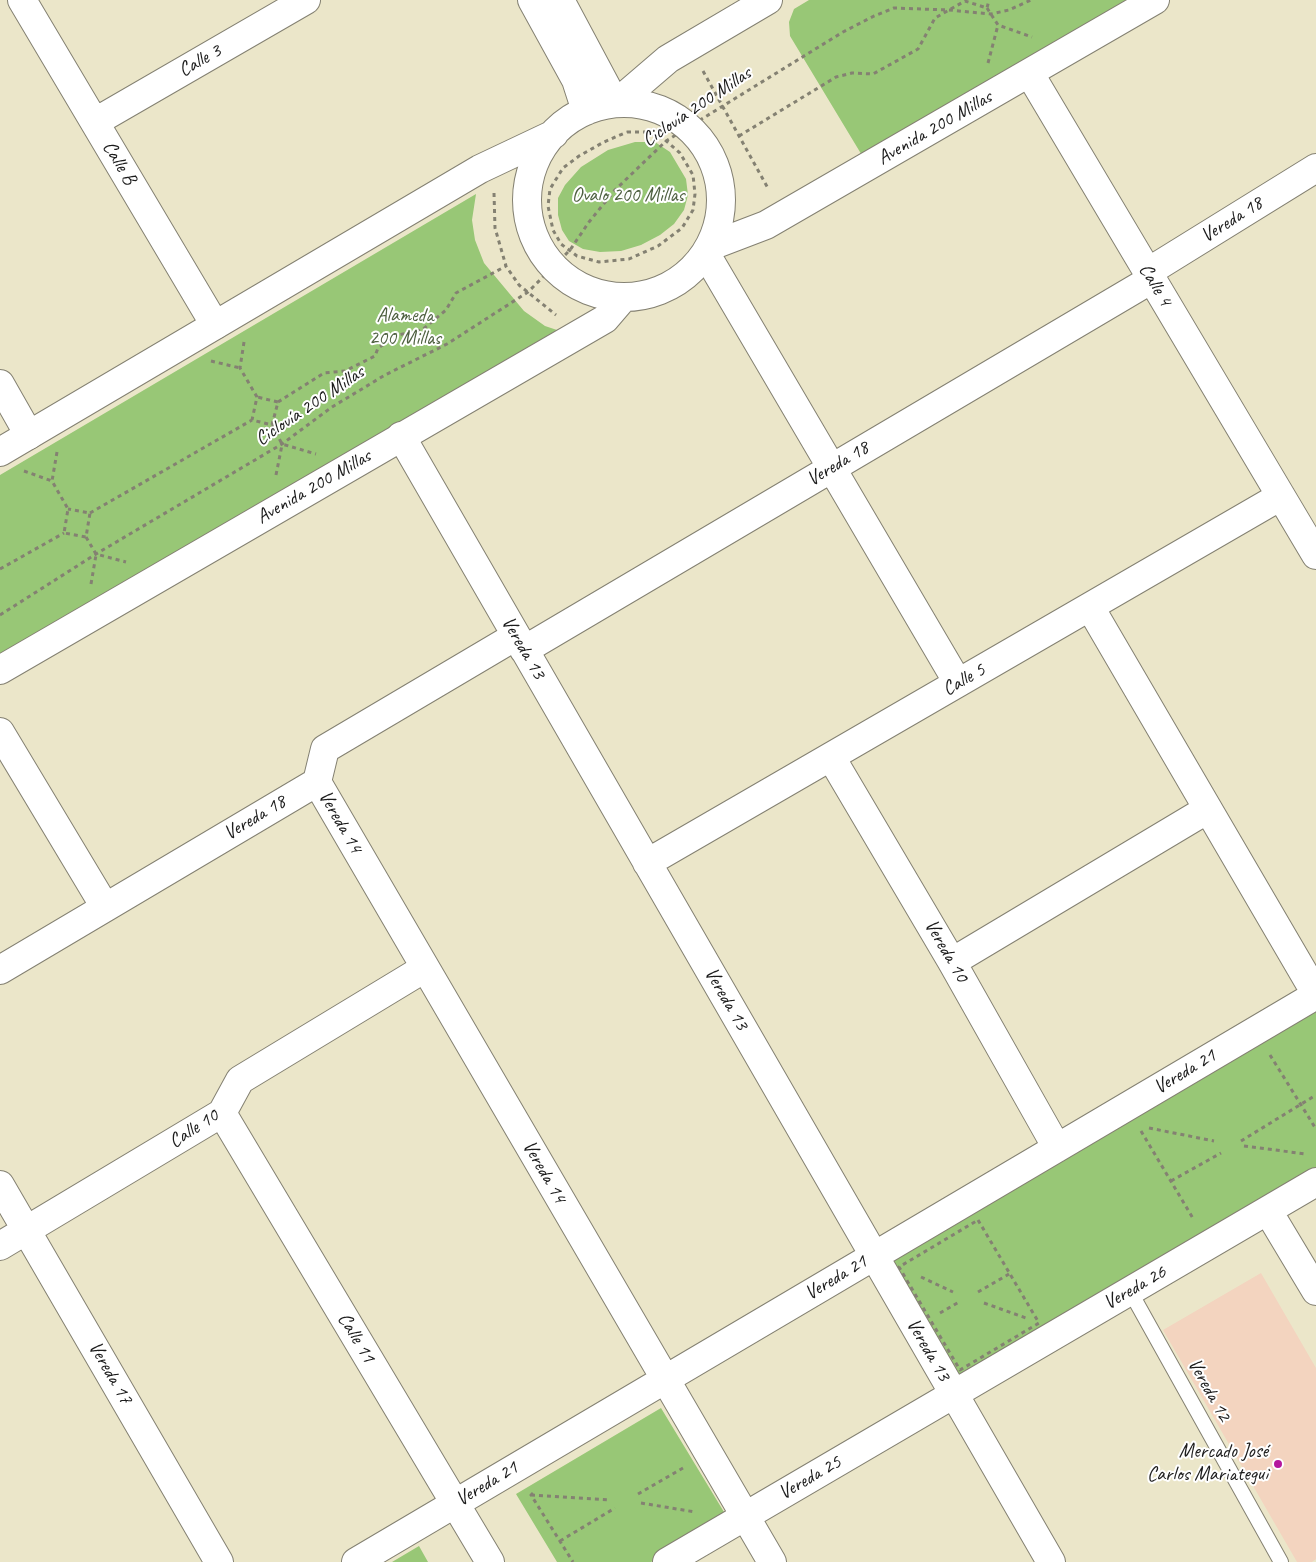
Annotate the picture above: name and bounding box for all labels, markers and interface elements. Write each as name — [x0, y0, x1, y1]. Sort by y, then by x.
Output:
street label: Calle 3 — [174, 39, 226, 83]
street label: Ciclovía 200 Millas — [638, 62, 756, 152]
street label: Avenida 200 Millas — [873, 85, 997, 171]
street label: Calle B — [97, 137, 141, 189]
park label: Ovalo 200 Millas — [572, 184, 684, 208]
street label: Vereda 18 — [1197, 192, 1267, 248]
street label: Calle 4 — [1133, 259, 1177, 311]
park label: Alameda 200 Millas — [369, 304, 441, 351]
street label: Ciclovía 200 Millas — [251, 361, 369, 451]
street label: Vereda 18 — [803, 436, 873, 492]
street label: Avenida 200 Millas — [252, 444, 376, 530]
street label: Vereda 13 — [496, 612, 550, 684]
street label: Calle 5 — [938, 658, 990, 702]
street label: Vereda 14 — [313, 786, 367, 858]
street label: Vereda 18 — [220, 790, 290, 846]
street label: Vereda 10 — [919, 915, 973, 987]
street label: Vereda 13 — [699, 963, 753, 1035]
street label: Vereda 21 — [1150, 1044, 1220, 1100]
street label: Calle 10 — [165, 1104, 223, 1154]
street label: Vereda 14 — [517, 1136, 571, 1208]
street label: Vereda 21 — [801, 1250, 871, 1306]
street label: Vereda 26 — [1099, 1261, 1171, 1315]
street label: Calle 11 — [332, 1309, 380, 1367]
street label: Vereda 13 — [901, 1314, 955, 1386]
street label: Vereda 17 — [83, 1337, 137, 1409]
street label: Vereda 12 — [1182, 1354, 1236, 1426]
place label: Mercado José Carlos Mariategui — [1147, 1440, 1268, 1487]
street label: Vereda 25 — [774, 1451, 846, 1505]
street label: Vereda 21 — [452, 1456, 522, 1512]
marker: Mercado José Carlos Mariategui — [1272, 1458, 1284, 1470]

